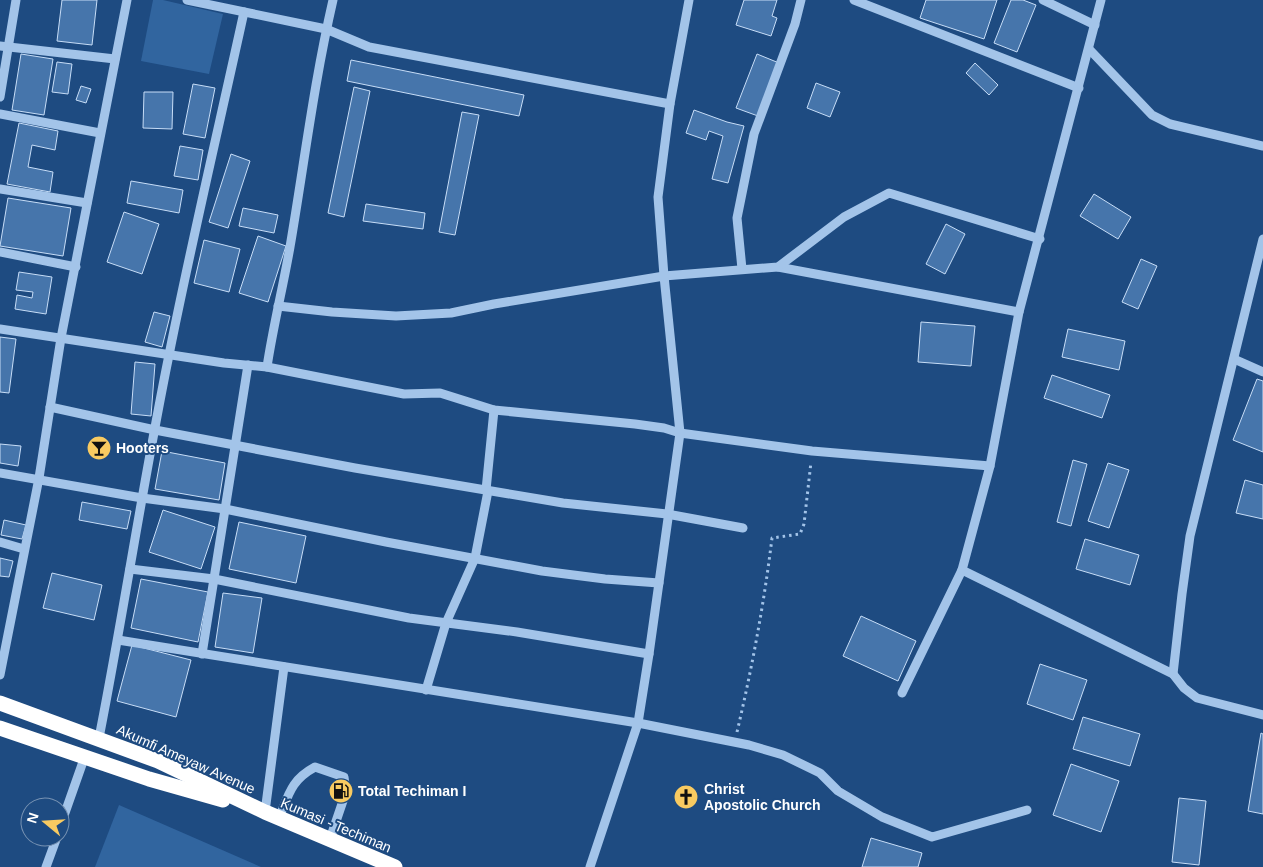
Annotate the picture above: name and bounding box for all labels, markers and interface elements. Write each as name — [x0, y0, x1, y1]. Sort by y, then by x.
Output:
bar icon: Hooters — [86, 435, 112, 461]
place label: Hooters — [116, 440, 169, 456]
street label: Akumfi Ameyaw Avenue — [114, 721, 258, 797]
fuel station icon: Total Techiman I — [328, 778, 354, 804]
place label: Christ Apostolic Church — [704, 781, 821, 813]
place label: Total Techiman I — [358, 783, 466, 799]
church icon: Christ Apostolic Church — [673, 784, 699, 810]
street label: Kumasi - Techiman — [278, 794, 394, 856]
north arrow — [20, 797, 70, 847]
text: N — [23, 811, 42, 825]

